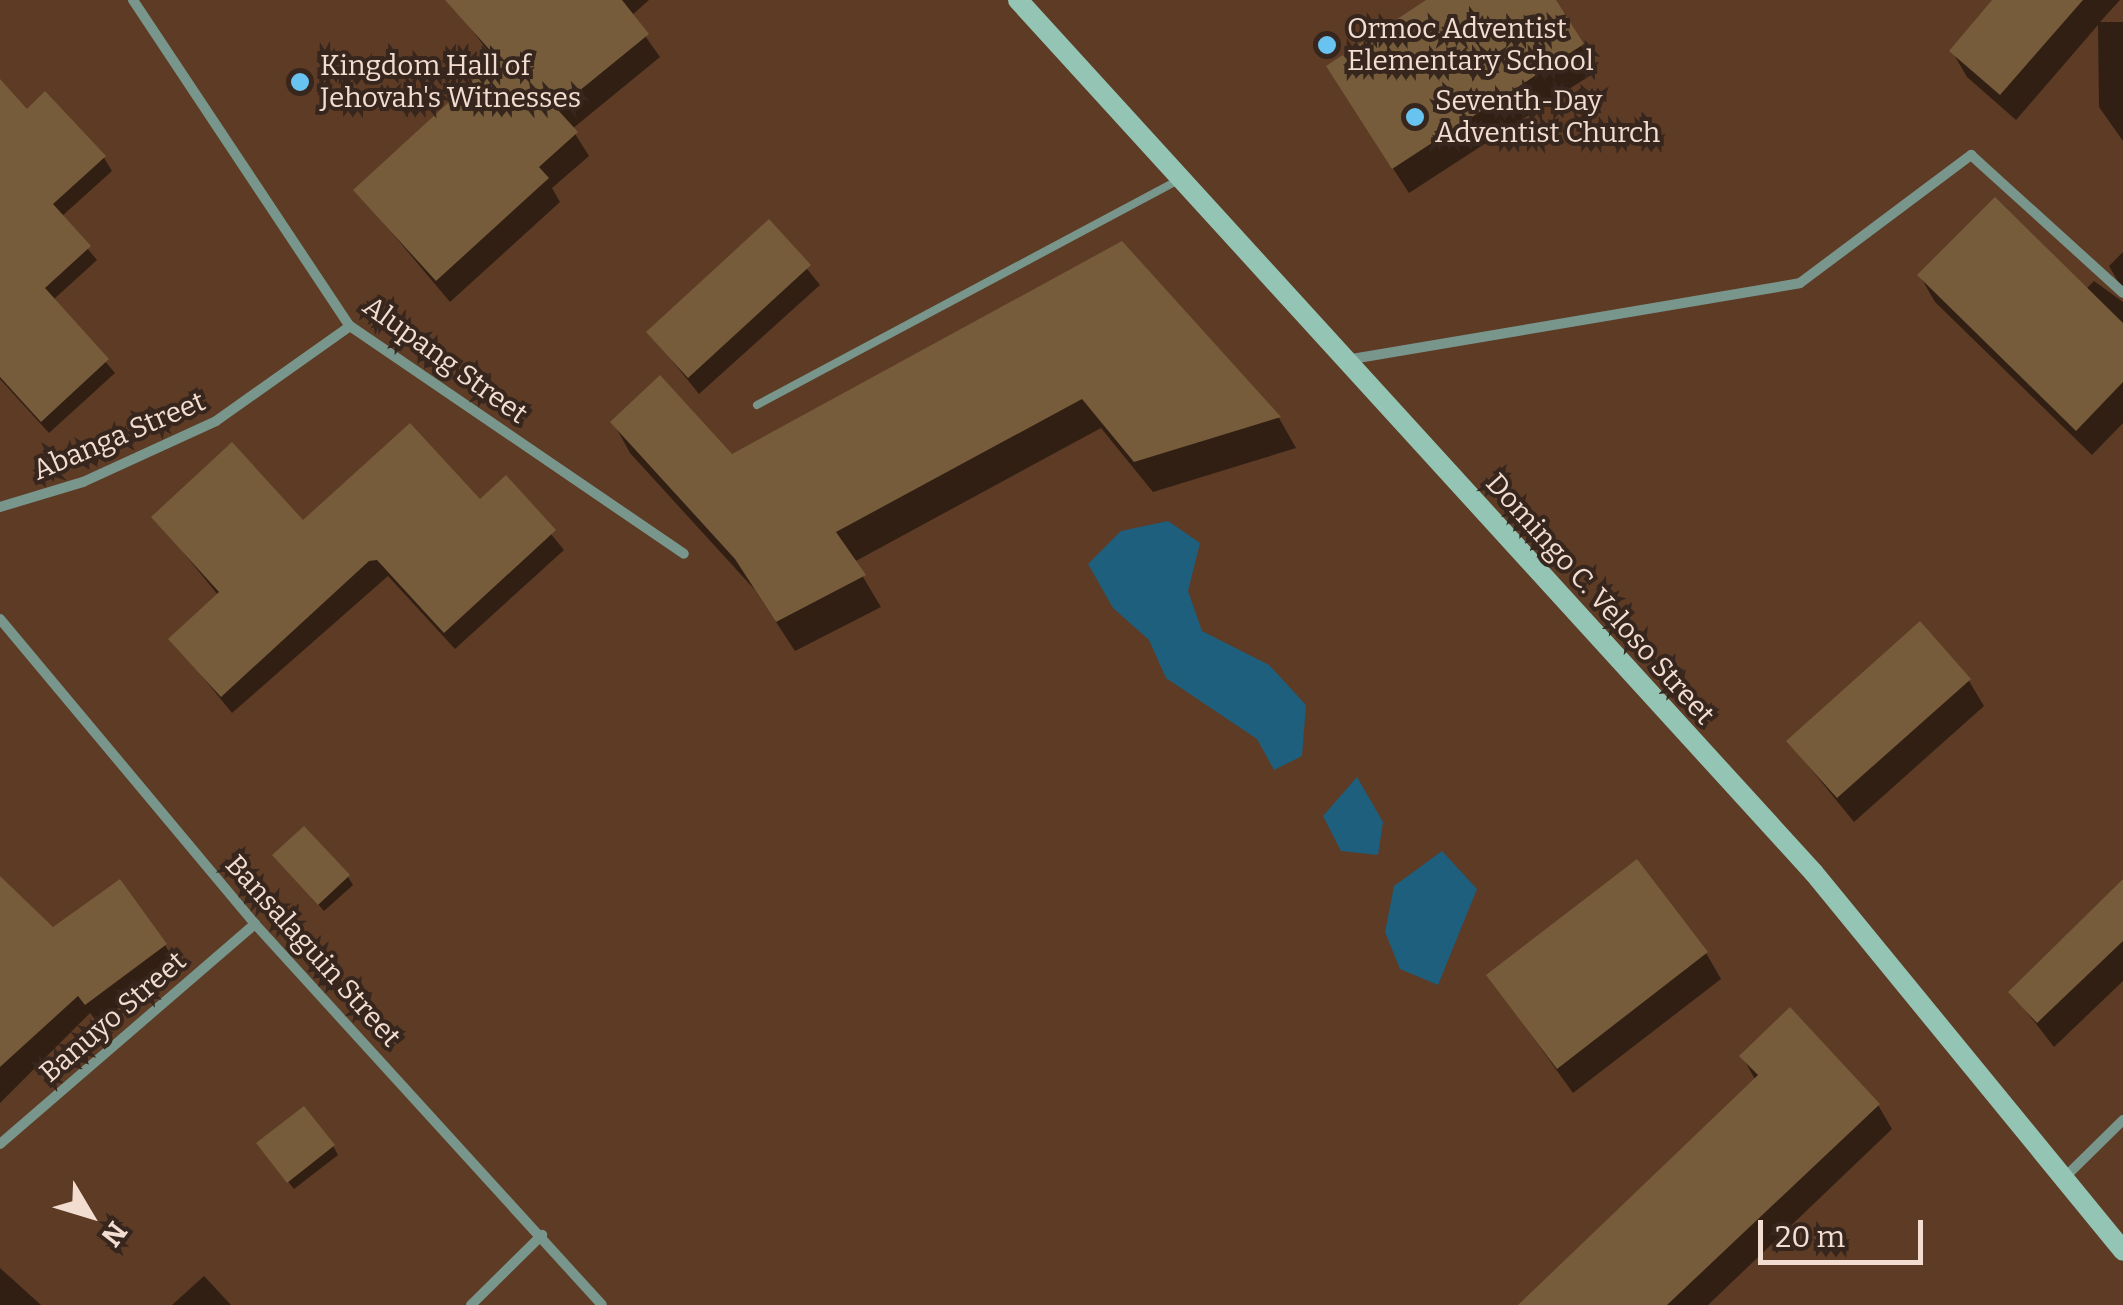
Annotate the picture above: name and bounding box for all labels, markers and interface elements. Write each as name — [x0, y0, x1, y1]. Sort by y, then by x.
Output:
place label: Ormoc Adventist Elementary School — [1347, 12, 1594, 78]
marker: Ormoc Adventist Elementary School — [1316, 34, 1338, 56]
place label: Kingdom Hall of Jehovah's Witnesses — [320, 49, 581, 115]
marker: Kingdom Hall of Jehovah's Witnesses — [289, 71, 311, 93]
place label: Seventh-Day Adventist Church — [1435, 84, 1660, 150]
marker: Seventh-Day Adventist Church — [1404, 106, 1426, 128]
street label: Alupang Street — [356, 289, 534, 431]
street label: Abanga Street — [28, 385, 210, 487]
street label: Domingo C. Veloso Street — [1479, 467, 1721, 731]
street label: Bansalaguin Street — [218, 848, 408, 1054]
street label: Banuyo Street — [33, 945, 193, 1089]
north arrow — [40, 1165, 140, 1265]
scale bar — [1763, 1200, 1928, 1262]
text: N — [94, 1215, 134, 1252]
text: 20 m — [1775, 1219, 1845, 1255]

